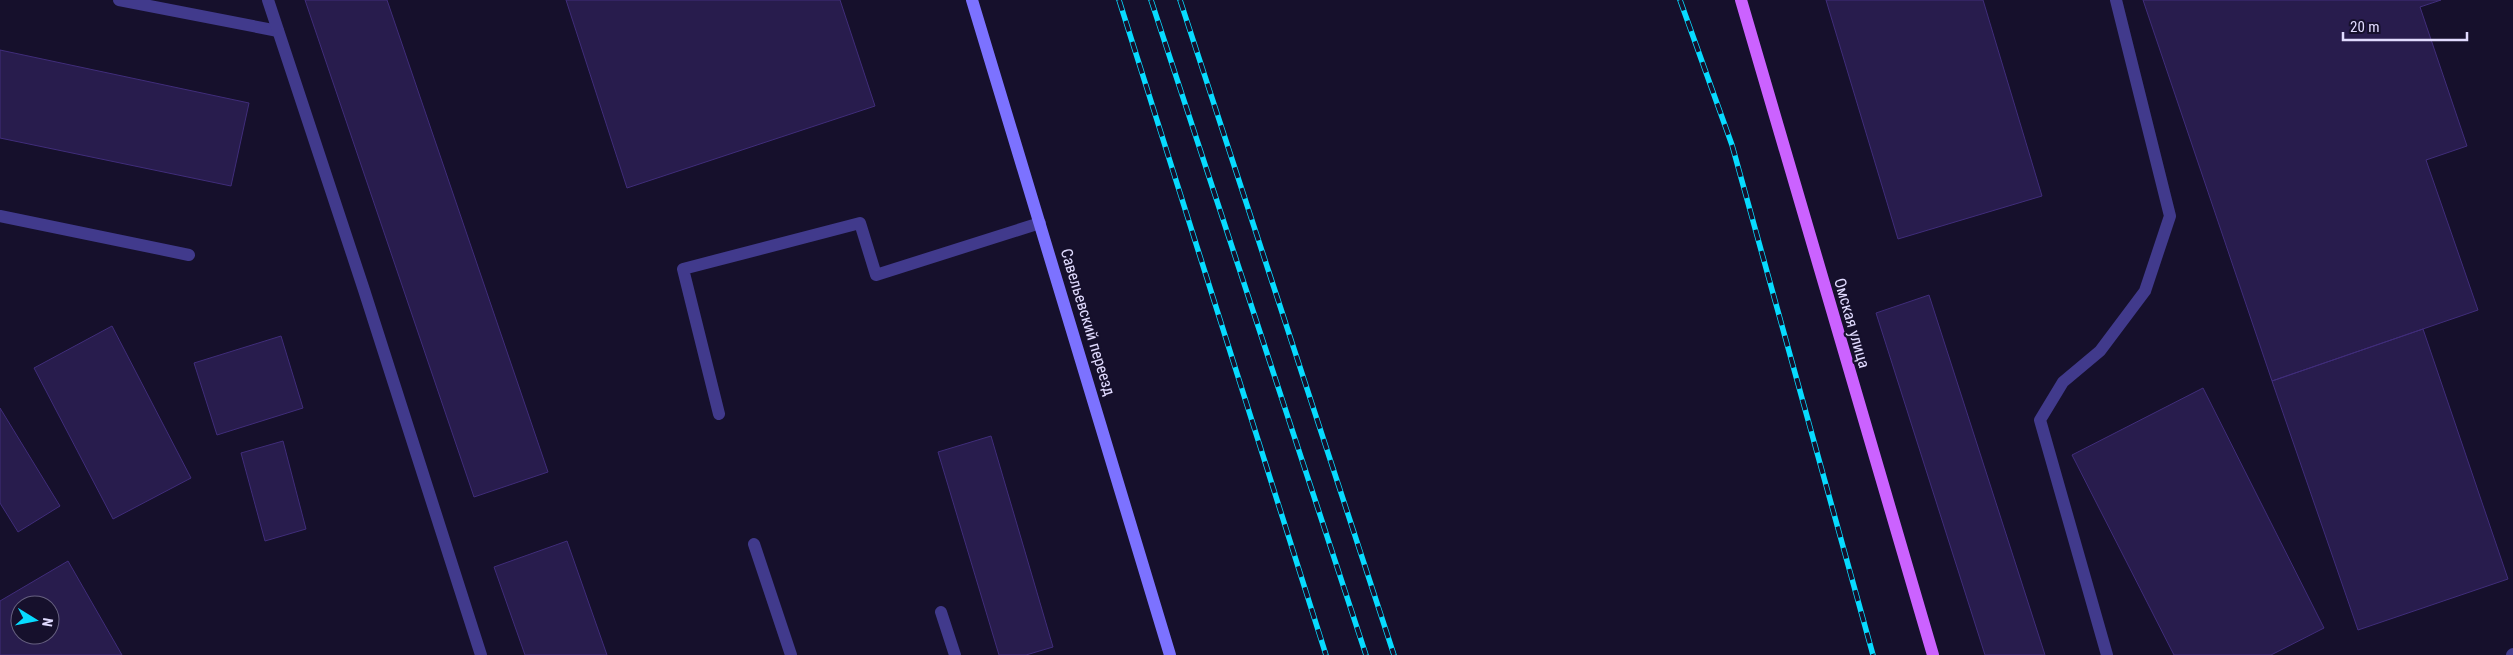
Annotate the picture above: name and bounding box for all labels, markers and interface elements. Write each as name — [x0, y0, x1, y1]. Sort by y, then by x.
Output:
scale bar — [2343, 10, 2467, 42]
text: 20 m — [2350, 18, 2380, 36]
street label: Савельевский переезд — [1057, 246, 1120, 398]
street label: Омская улица — [1830, 276, 1874, 370]
north arrow — [10, 595, 60, 645]
text: N — [39, 617, 56, 628]

